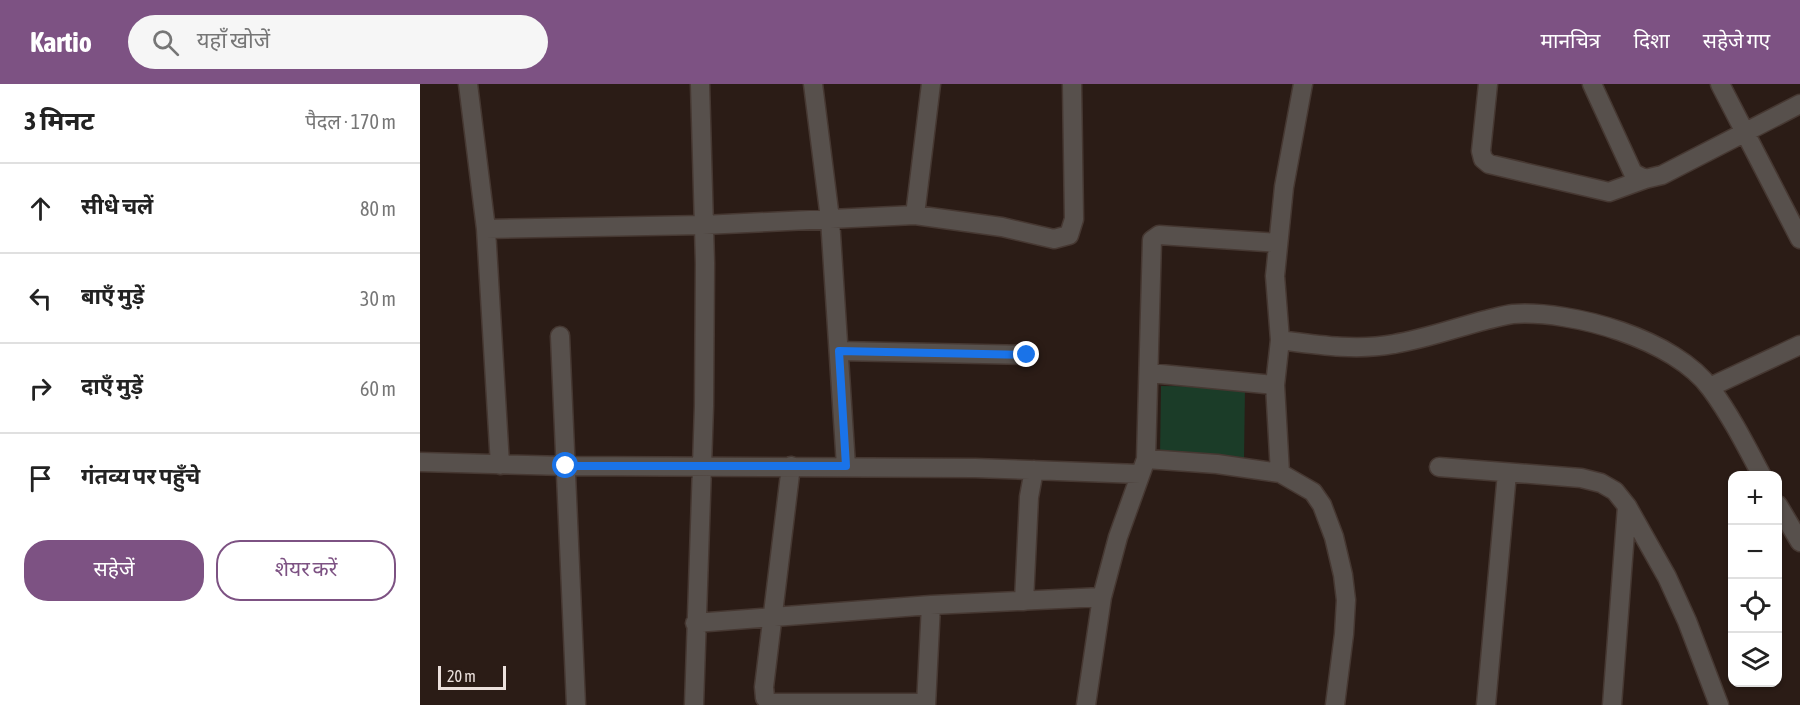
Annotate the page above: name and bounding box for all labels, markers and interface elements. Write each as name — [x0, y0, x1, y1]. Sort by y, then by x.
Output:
search box — [128, 15, 548, 69]
text: Kartio — [30, 26, 92, 58]
icon: search — [149, 26, 182, 59]
text: यहाँ खोजें — [197, 27, 270, 53]
text: मानचित्र — [1540, 28, 1600, 52]
text: दिशा — [1633, 28, 1670, 52]
text: सहेजे गए — [1703, 28, 1770, 52]
text: 3 मिनट — [24, 106, 94, 136]
text: पैदल · 170 m — [305, 110, 396, 133]
icon: ahead — [24, 192, 57, 225]
text: सीधे चलें — [81, 193, 153, 219]
text: 80 m — [360, 197, 396, 220]
icon: left — [24, 282, 57, 315]
text: बाएँ मुड़ें — [81, 283, 144, 309]
text: 30 m — [360, 287, 396, 310]
route end — [1013, 341, 1039, 367]
icon: right — [24, 372, 57, 405]
text: दाएँ मुड़ें — [81, 373, 143, 399]
text: 60 m — [360, 377, 396, 400]
route start — [552, 452, 578, 478]
icon: arrive — [24, 462, 57, 495]
text: गंतव्य पर पहुँचे — [81, 463, 200, 489]
map controls — [1728, 471, 1782, 687]
button: + — [1728, 471, 1782, 525]
button: − — [1728, 525, 1782, 579]
button: सहेजें — [24, 540, 204, 601]
button: शेयर करें — [216, 540, 396, 601]
button: locate — [1728, 579, 1782, 633]
button: layers — [1728, 633, 1782, 687]
scale bar — [438, 663, 506, 690]
text: 20 m — [447, 667, 476, 685]

